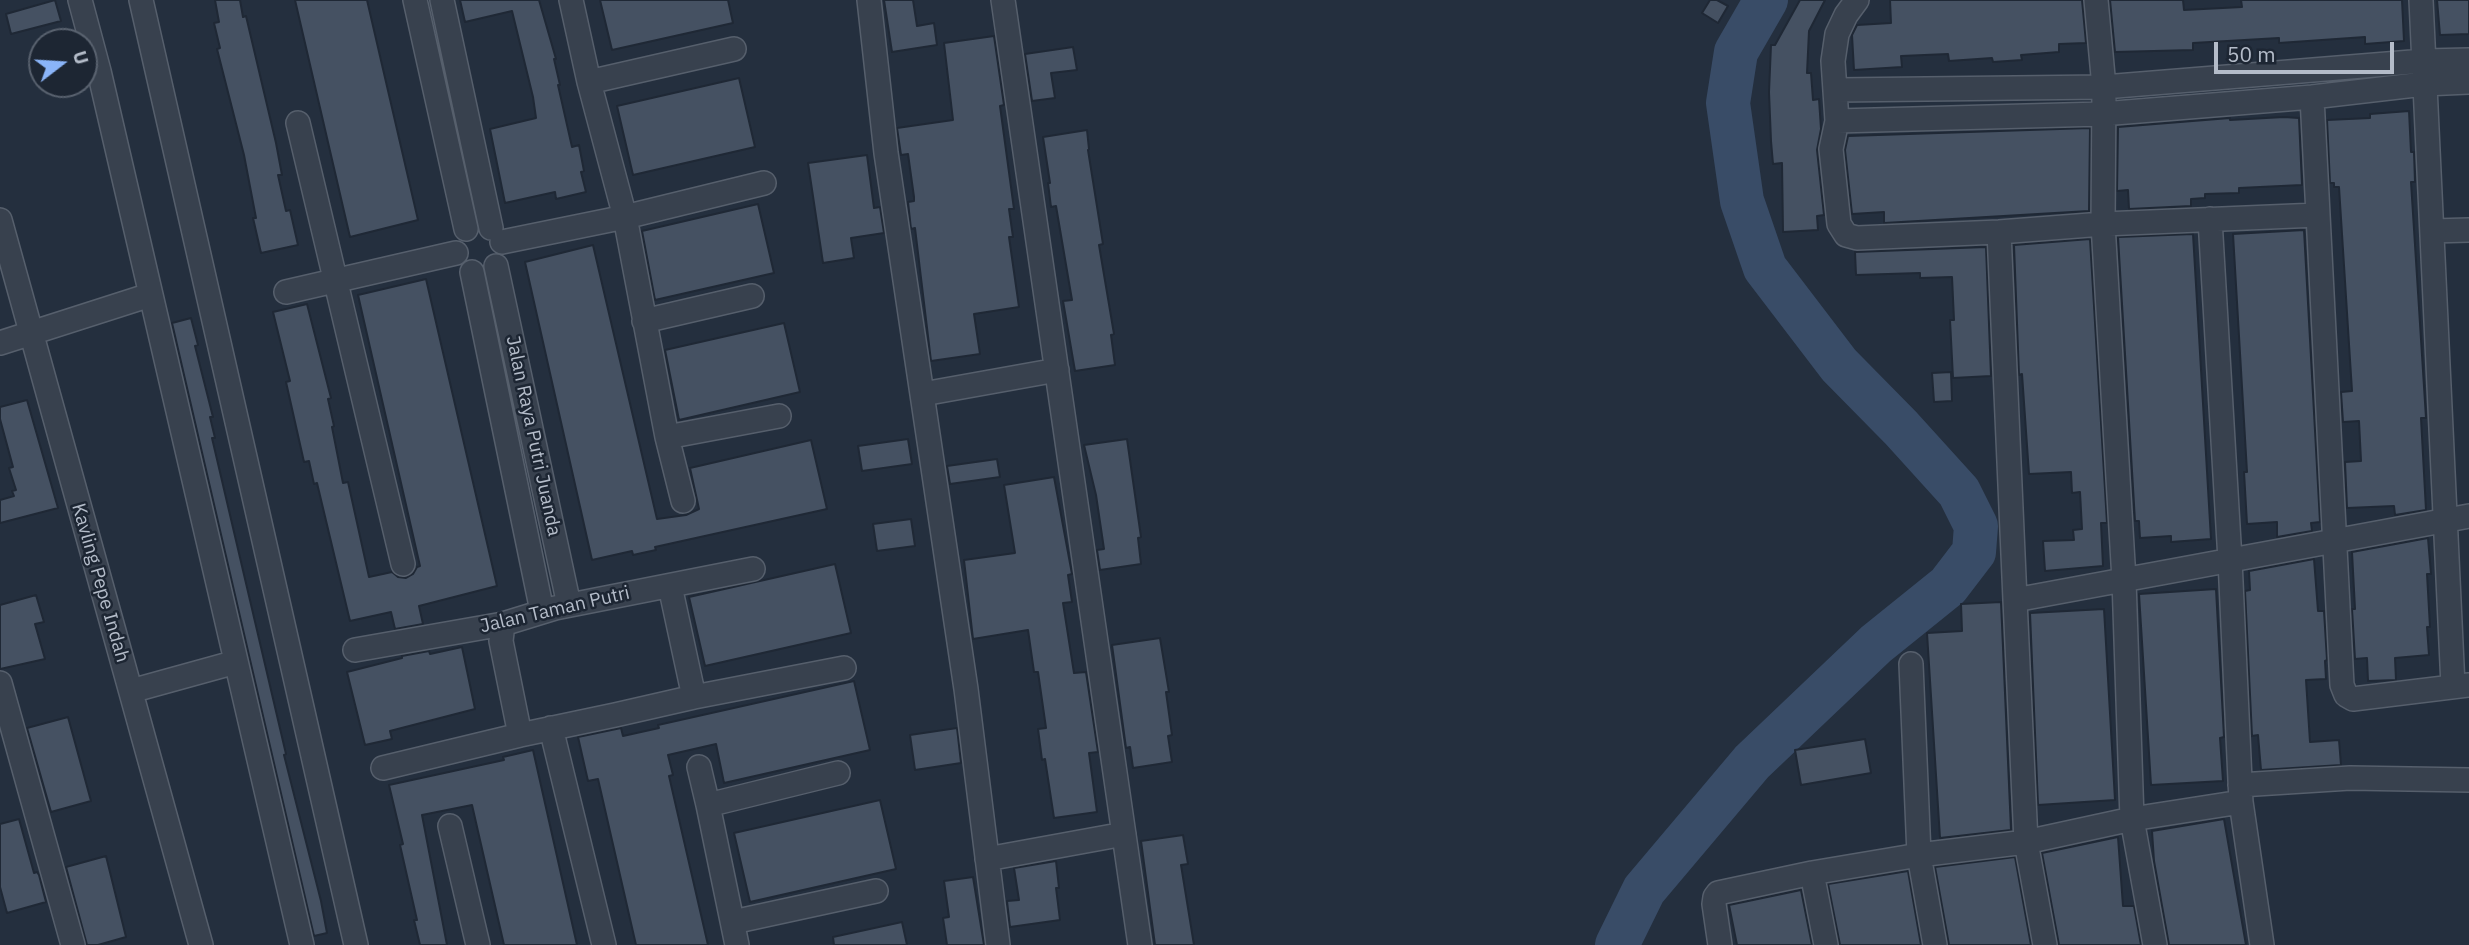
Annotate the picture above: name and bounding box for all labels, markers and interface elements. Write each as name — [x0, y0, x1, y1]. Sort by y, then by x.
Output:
north arrow — [28, 28, 98, 98]
scale bar — [2217, 28, 2397, 72]
text: 50 m — [2227, 40, 2276, 68]
text: U — [68, 48, 95, 67]
street label: Jalan Raya Putri Juanda — [501, 334, 565, 538]
street label: Kavling Pepe Indah — [66, 501, 134, 665]
street label: Jalan Taman Putri — [478, 582, 632, 638]

